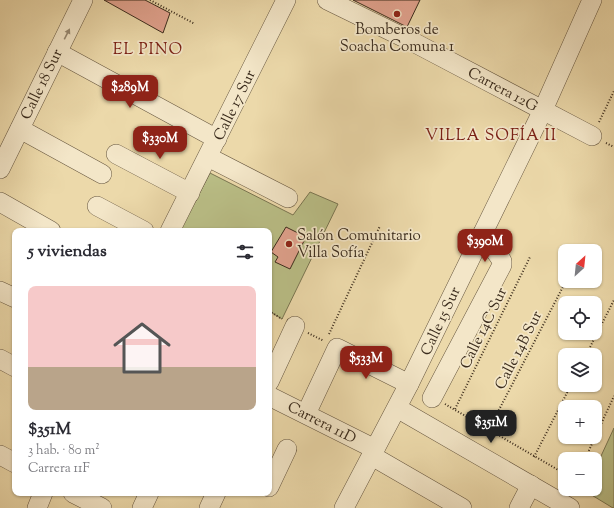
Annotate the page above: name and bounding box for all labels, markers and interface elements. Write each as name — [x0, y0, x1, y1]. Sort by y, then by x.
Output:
marker: Bomberos de Soacha Comuna 1 — [392, 9, 402, 19]
place label: Bomberos de Soacha Comuna 1 — [340, 20, 454, 58]
one-way arrow — [63, 28, 70, 39]
district label: EL PINO — [113, 39, 183, 62]
street label: Calle 18 Sur — [16, 45, 69, 124]
street label: Carrera 12G — [463, 63, 541, 118]
street label: Calle 17 Sur — [209, 66, 262, 145]
pin: $289M — [102, 75, 158, 109]
text: $289M — [111, 79, 149, 97]
district label: VILLA SOFÍA II — [425, 125, 557, 148]
pin: $330M — [132, 126, 188, 160]
text: $330M — [142, 130, 178, 148]
place label: Salón Comunitario Villa Sofía — [297, 226, 421, 264]
pin: $390M — [457, 229, 513, 263]
text: $390M — [466, 233, 504, 251]
marker: Salón Comunitario Villa Sofía — [284, 239, 294, 249]
text: 5 viviendas — [28, 240, 107, 264]
icon: filters — [234, 241, 256, 263]
north arrow — [558, 244, 602, 288]
map controls — [558, 244, 602, 496]
street label: Calle 15 Sur — [416, 283, 467, 360]
street label: Calle 14C Sur — [456, 284, 513, 373]
button: locate — [558, 296, 602, 340]
street label: Calle 14B Sur — [491, 307, 548, 394]
icon: home — [106, 312, 178, 384]
pin: $533M — [338, 346, 394, 380]
button: layers — [558, 348, 602, 392]
text: $533M — [349, 350, 383, 368]
street label: Carrera 11D — [283, 397, 359, 450]
button: + — [558, 400, 602, 444]
pin: $351M — [463, 410, 519, 444]
text: $351M — [475, 414, 508, 432]
text: $351M — [28, 418, 71, 442]
text: 3 hab. · 80 m² — [28, 442, 100, 460]
button: − — [558, 452, 602, 496]
text: Carrera 11F — [28, 460, 90, 478]

